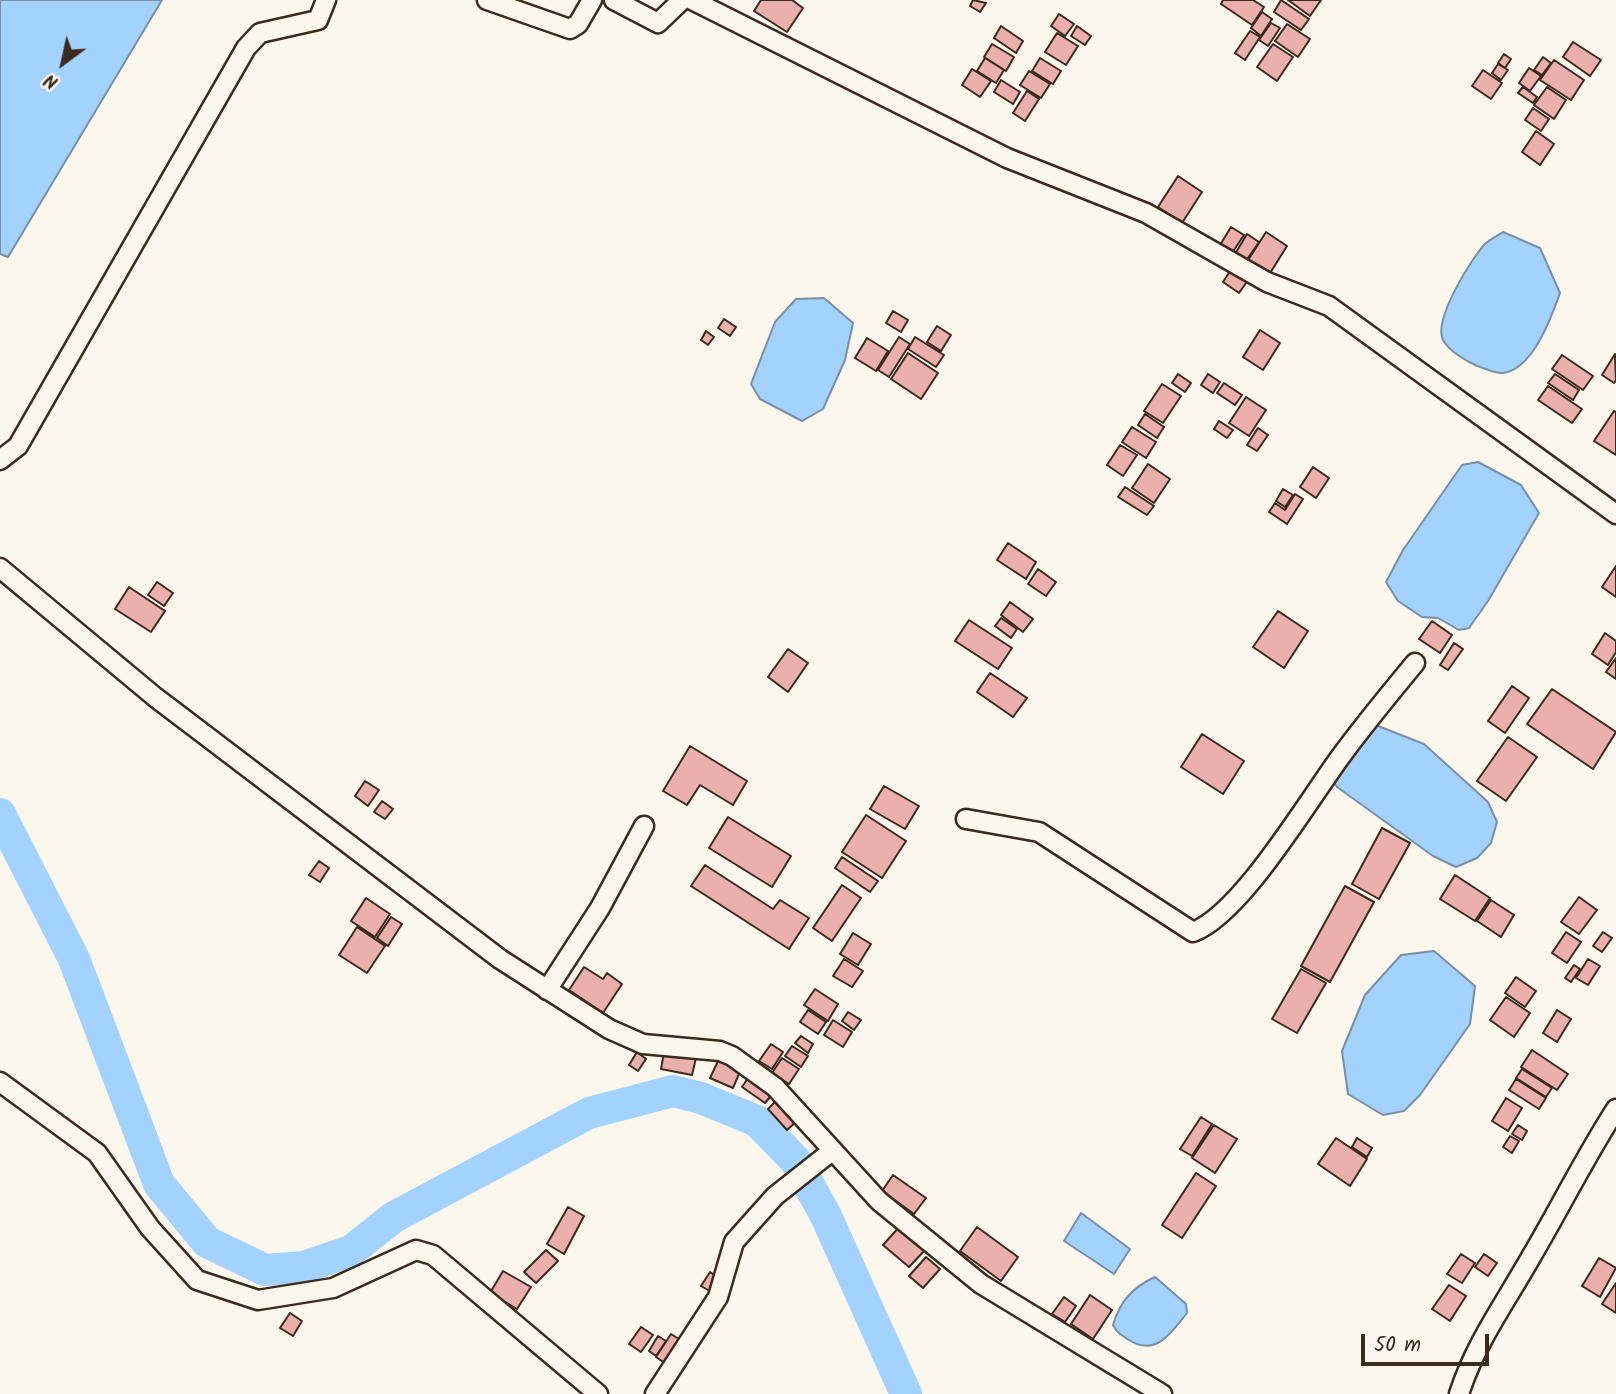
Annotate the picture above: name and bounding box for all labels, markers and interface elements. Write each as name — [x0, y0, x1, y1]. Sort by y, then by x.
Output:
north arrow — [28, 28, 98, 98]
text: N — [38, 65, 65, 96]
scale bar — [1364, 1320, 1492, 1364]
text: 50 m — [1374, 1329, 1421, 1362]

